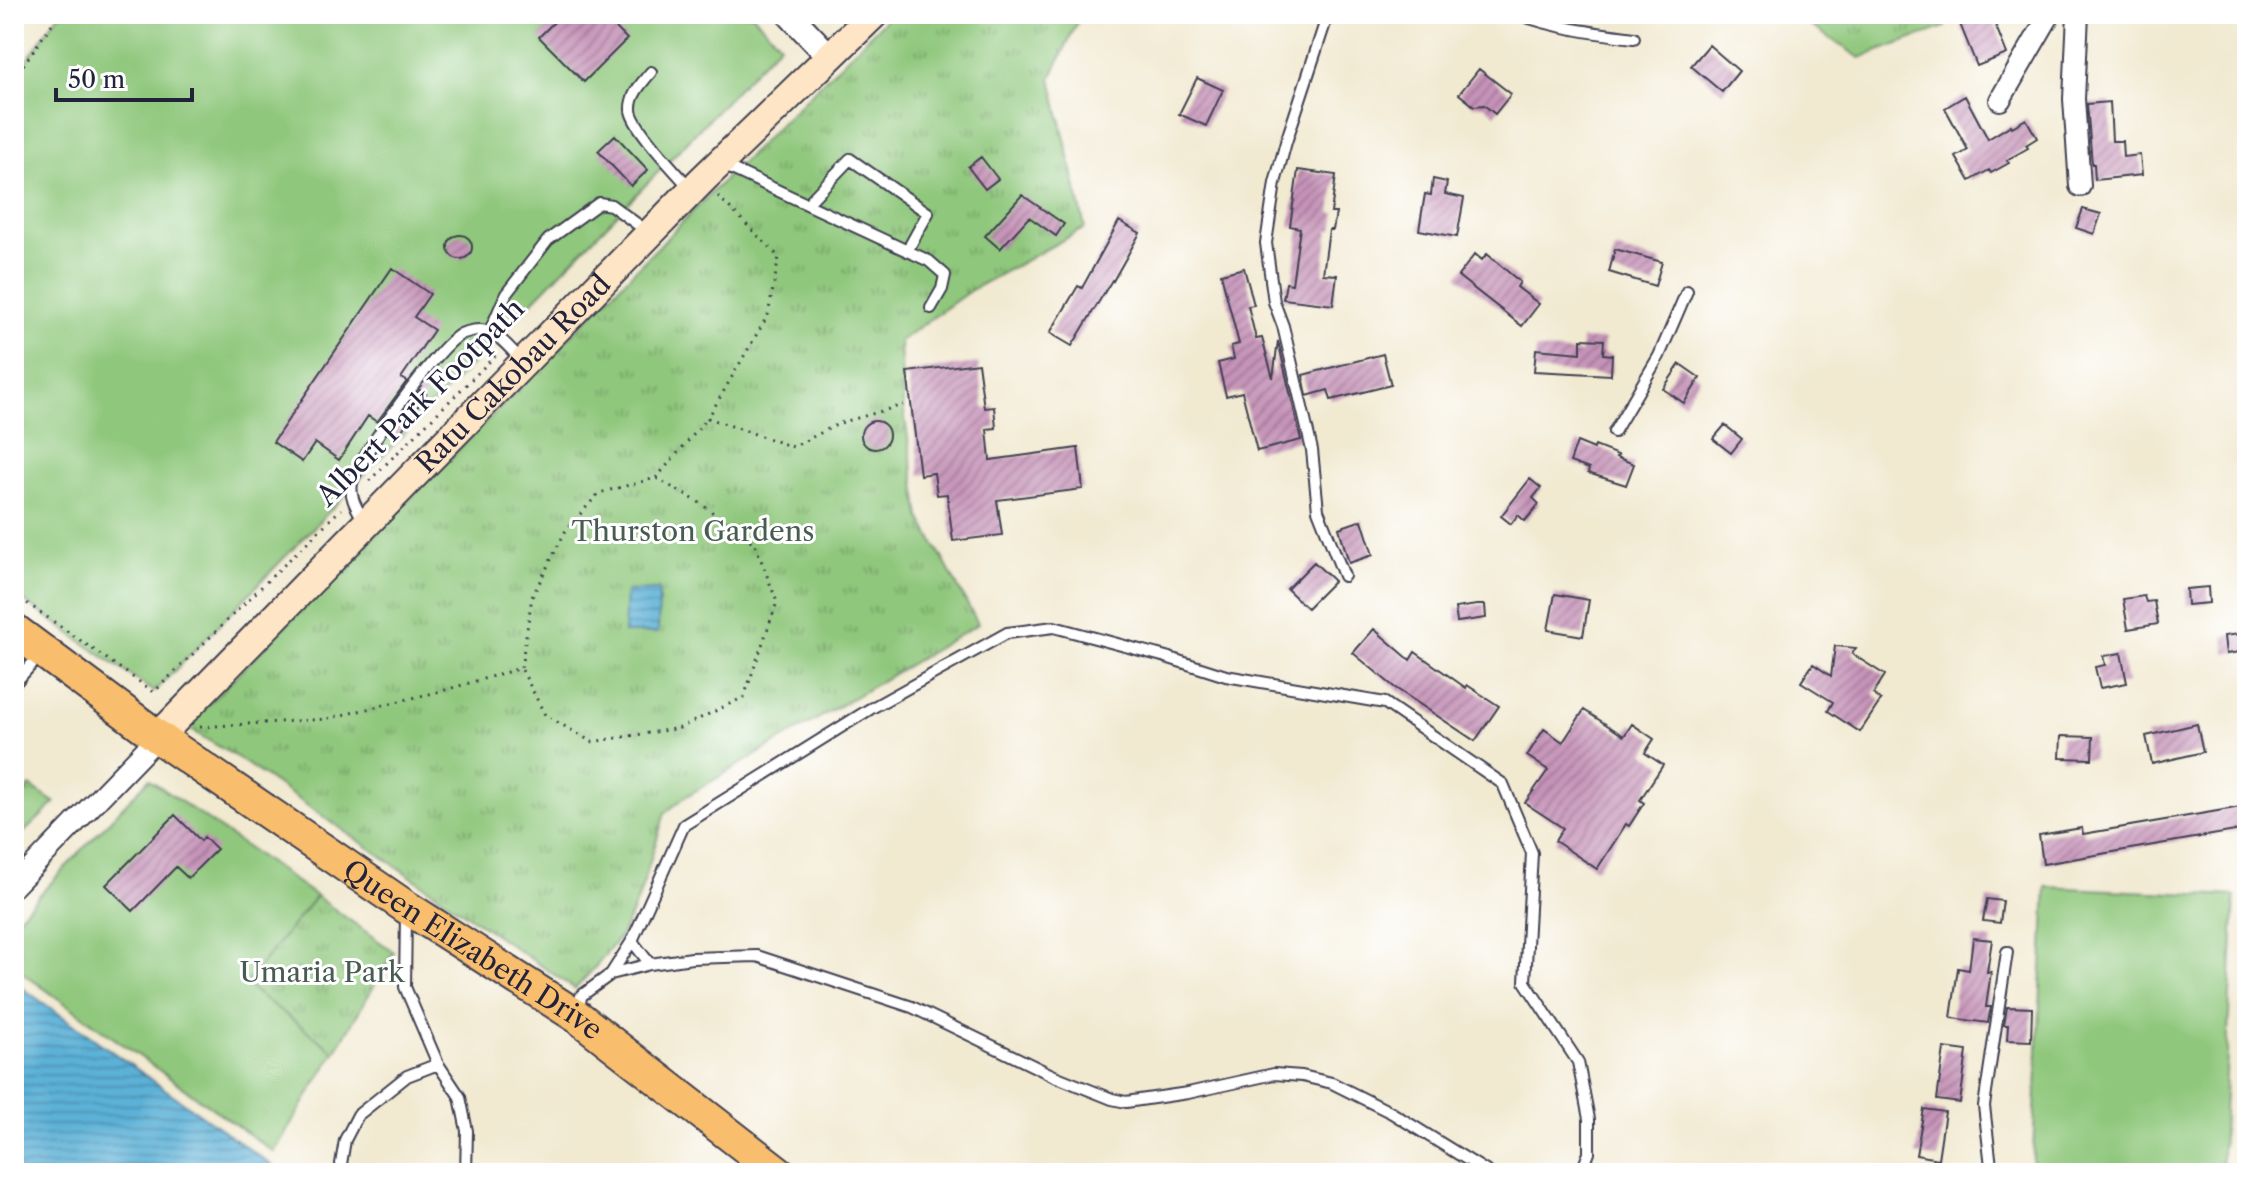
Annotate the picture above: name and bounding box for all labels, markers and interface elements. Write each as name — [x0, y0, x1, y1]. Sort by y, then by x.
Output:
scale bar — [56, 52, 192, 102]
text: 50 m — [68, 65, 125, 94]
street label: Ratu Cakobau Road — [408, 267, 617, 480]
street label: Albert Park Footpath — [309, 291, 531, 513]
park label: Thurston Gardens — [572, 514, 814, 548]
street label: Queen Elizabeth Drive — [337, 852, 609, 1047]
park label: Umaria Park — [240, 955, 406, 989]

